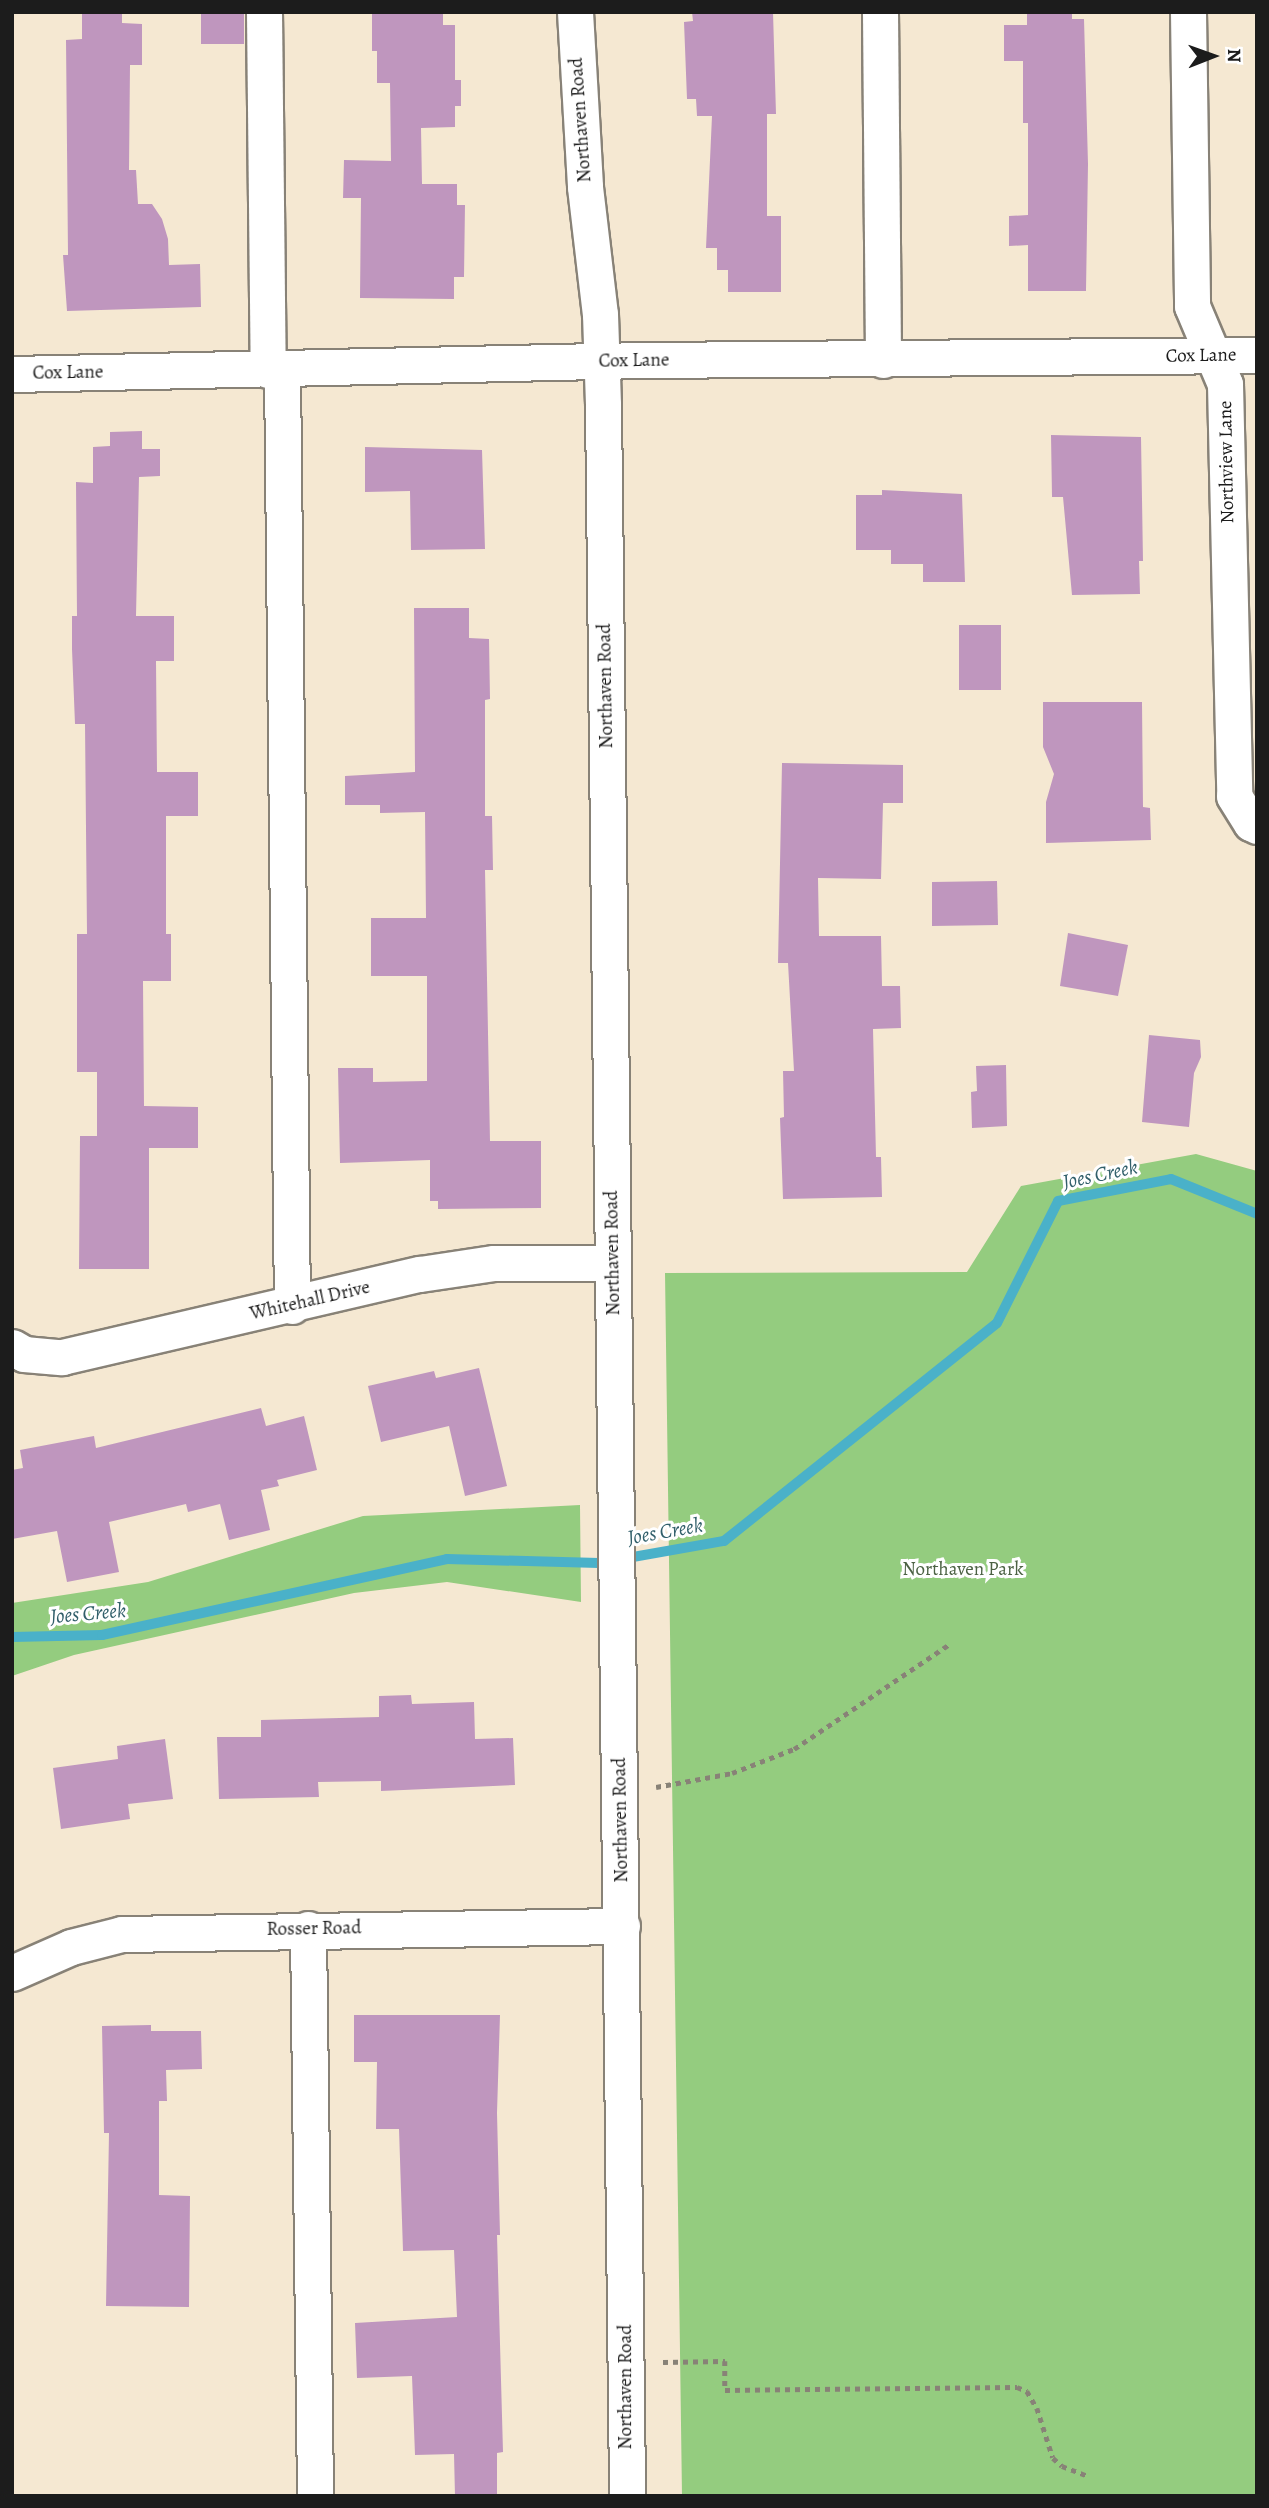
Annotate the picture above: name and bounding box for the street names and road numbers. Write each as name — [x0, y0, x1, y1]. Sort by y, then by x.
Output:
street label: Northaven Road — [565, 57, 597, 183]
street label: Cox Lane — [1165, 344, 1237, 368]
street label: Cox Lane — [598, 349, 670, 373]
street label: Cox Lane — [32, 361, 104, 385]
street label: Northview Lane — [1215, 400, 1239, 524]
street label: Northaven Road — [594, 623, 618, 749]
street label: Northaven Road — [601, 1190, 625, 1316]
street label: Whitehall Drive — [248, 1276, 372, 1326]
street label: Northaven Road — [609, 1757, 633, 1883]
street label: Rosser Road — [266, 1917, 362, 1941]
street label: Northaven Road — [615, 2324, 637, 2450]

